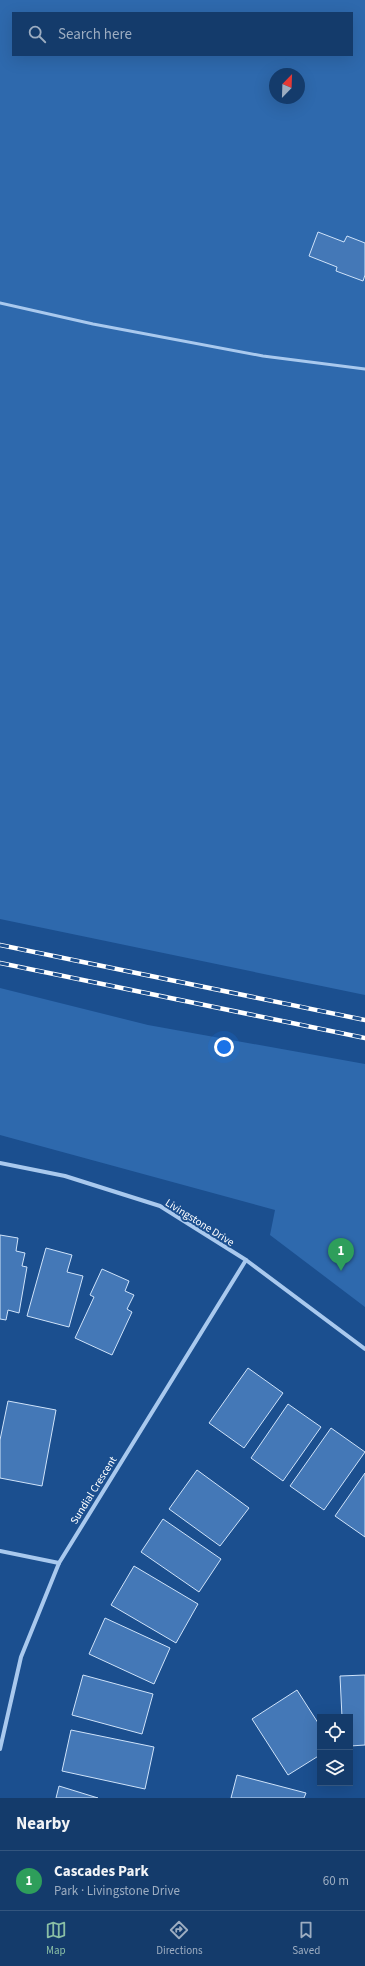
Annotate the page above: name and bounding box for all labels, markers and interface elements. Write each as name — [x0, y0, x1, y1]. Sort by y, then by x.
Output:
search box — [12, 12, 353, 56]
icon: search — [26, 23, 48, 45]
text: Search here — [58, 24, 132, 45]
north arrow — [269, 68, 305, 104]
your location — [214, 1037, 234, 1057]
street label: Livingstone Drive — [162, 1195, 238, 1250]
pin: 1 — [328, 1238, 354, 1271]
street label: Sundial Crescent — [67, 1453, 120, 1527]
map controls — [317, 1714, 353, 1786]
button: locate — [317, 1714, 353, 1750]
button: layers — [317, 1750, 353, 1786]
text: Nearby — [16, 1812, 70, 1836]
text: Cascades Park — [54, 1861, 149, 1882]
text: 1 — [26, 1872, 32, 1890]
text: 60 m — [323, 1872, 349, 1890]
text: Park · Livingstone Drive — [54, 1882, 180, 1900]
tab: Map — [45, 1919, 67, 1958]
tab: Directions — [156, 1919, 203, 1958]
tab: Saved — [292, 1919, 320, 1958]

